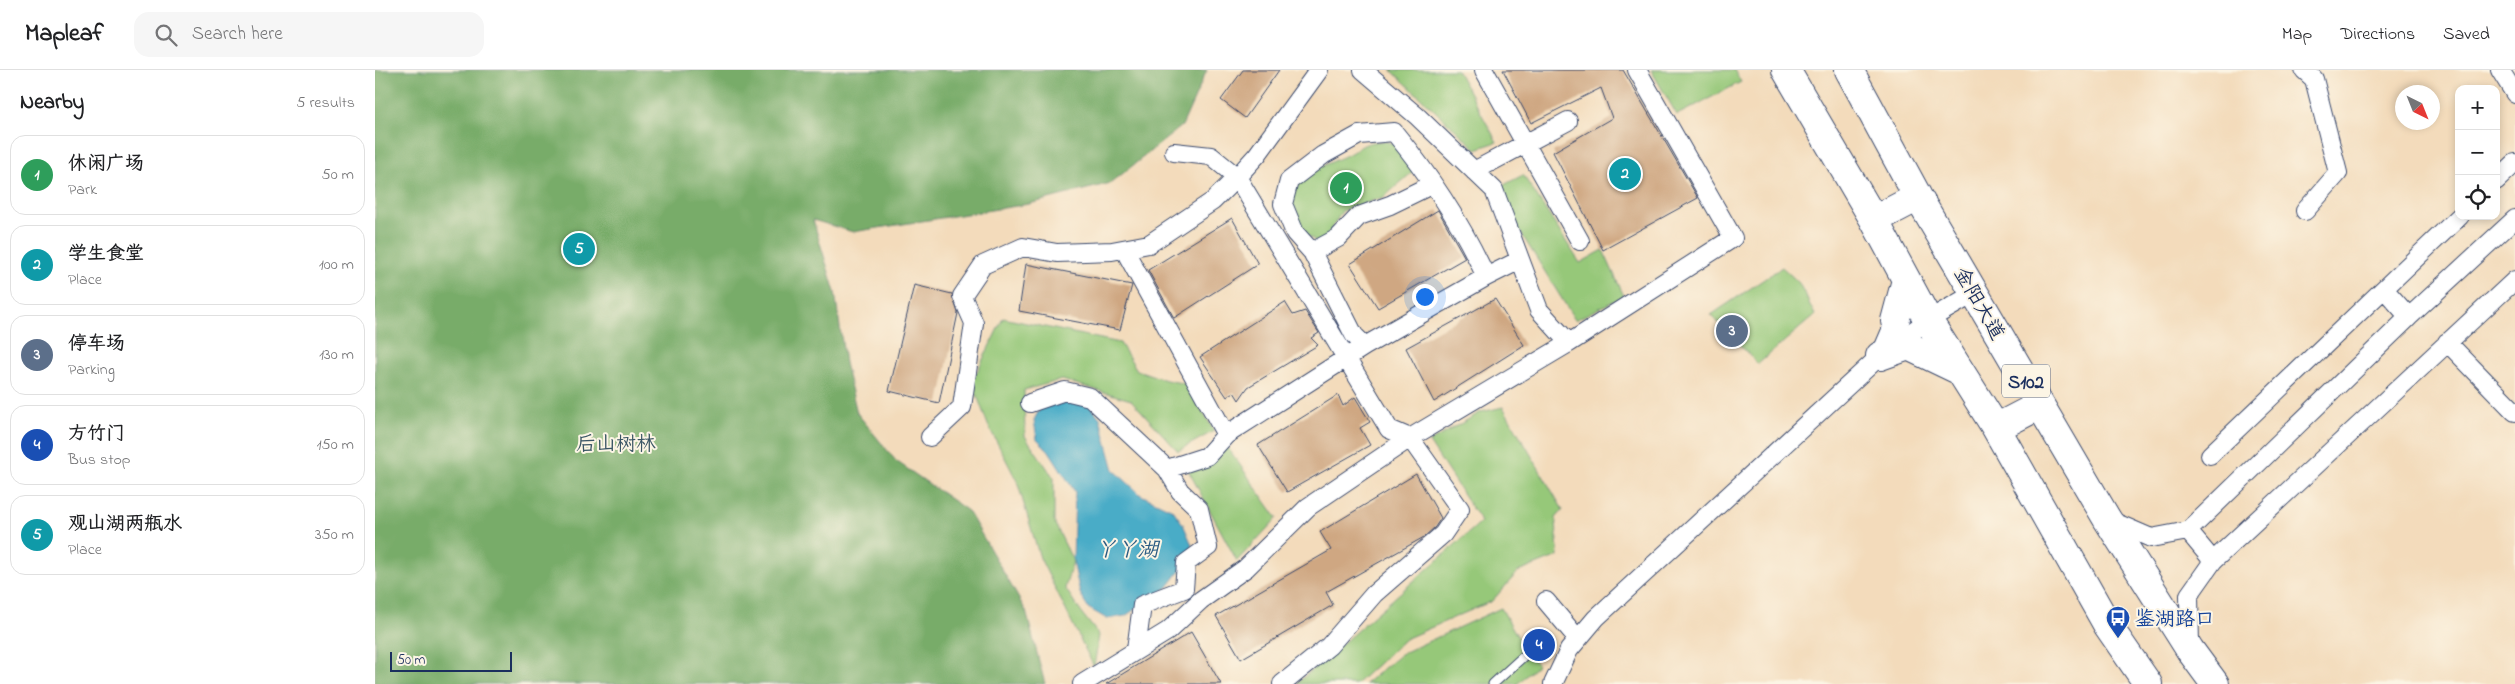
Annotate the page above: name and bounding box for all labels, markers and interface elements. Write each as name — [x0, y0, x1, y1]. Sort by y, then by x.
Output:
search box — [134, 12, 484, 57]
text: Mapleaf — [25, 17, 104, 52]
icon: search — [152, 21, 180, 49]
text: Search here — [192, 21, 283, 48]
text: Map — [2282, 22, 2312, 48]
text: Directions — [2340, 22, 2415, 48]
text: Saved — [2443, 22, 2490, 48]
north arrow — [2395, 85, 2440, 130]
map controls — [2455, 85, 2500, 220]
button: + — [2455, 85, 2500, 130]
text: Nearby — [20, 88, 84, 118]
text: 5 results — [296, 91, 355, 115]
button: − — [2455, 130, 2500, 175]
text: 休闲广场 — [68, 151, 144, 178]
pin: 2 — [1609, 155, 1641, 193]
text: 1 — [34, 163, 40, 187]
text: 50 m — [322, 163, 354, 187]
pin: 1 — [1330, 169, 1362, 207]
button: locate — [2455, 175, 2500, 220]
text: Park — [68, 178, 97, 202]
pin: 5 — [563, 230, 595, 268]
text: 学生食堂 — [68, 241, 144, 268]
text: 2 — [33, 253, 41, 277]
text: 100 m — [319, 253, 354, 277]
street label: 金阳大道 — [1945, 262, 2010, 346]
text: Place — [68, 268, 102, 292]
your location — [1412, 284, 1438, 310]
pin: 3 — [1716, 312, 1748, 350]
text: 停车场 — [68, 331, 125, 358]
text: 3 — [34, 343, 40, 367]
text: 130 m — [319, 343, 354, 367]
text: Parking — [68, 358, 115, 382]
road number: S102 — [2002, 364, 2050, 398]
text: 方竹门 — [68, 421, 125, 448]
park label: 后山树林 — [576, 431, 656, 460]
text: 4 — [34, 433, 40, 457]
text: 150 m — [316, 433, 354, 457]
text: Bus stop — [68, 448, 131, 472]
text: 观山湖两瓶水 — [68, 511, 182, 538]
text: 5 — [32, 523, 42, 547]
text: 350 m — [315, 523, 354, 547]
water label: 丫丫湖 — [1096, 536, 1160, 566]
text: Place — [68, 538, 102, 562]
bus stop icon: 鉴湖路口 — [2105, 605, 2131, 639]
place label: 鉴湖路口 — [2135, 606, 2215, 635]
pin: 4 — [1523, 626, 1555, 664]
scale bar — [390, 649, 513, 672]
text: 50 m — [397, 650, 425, 671]

